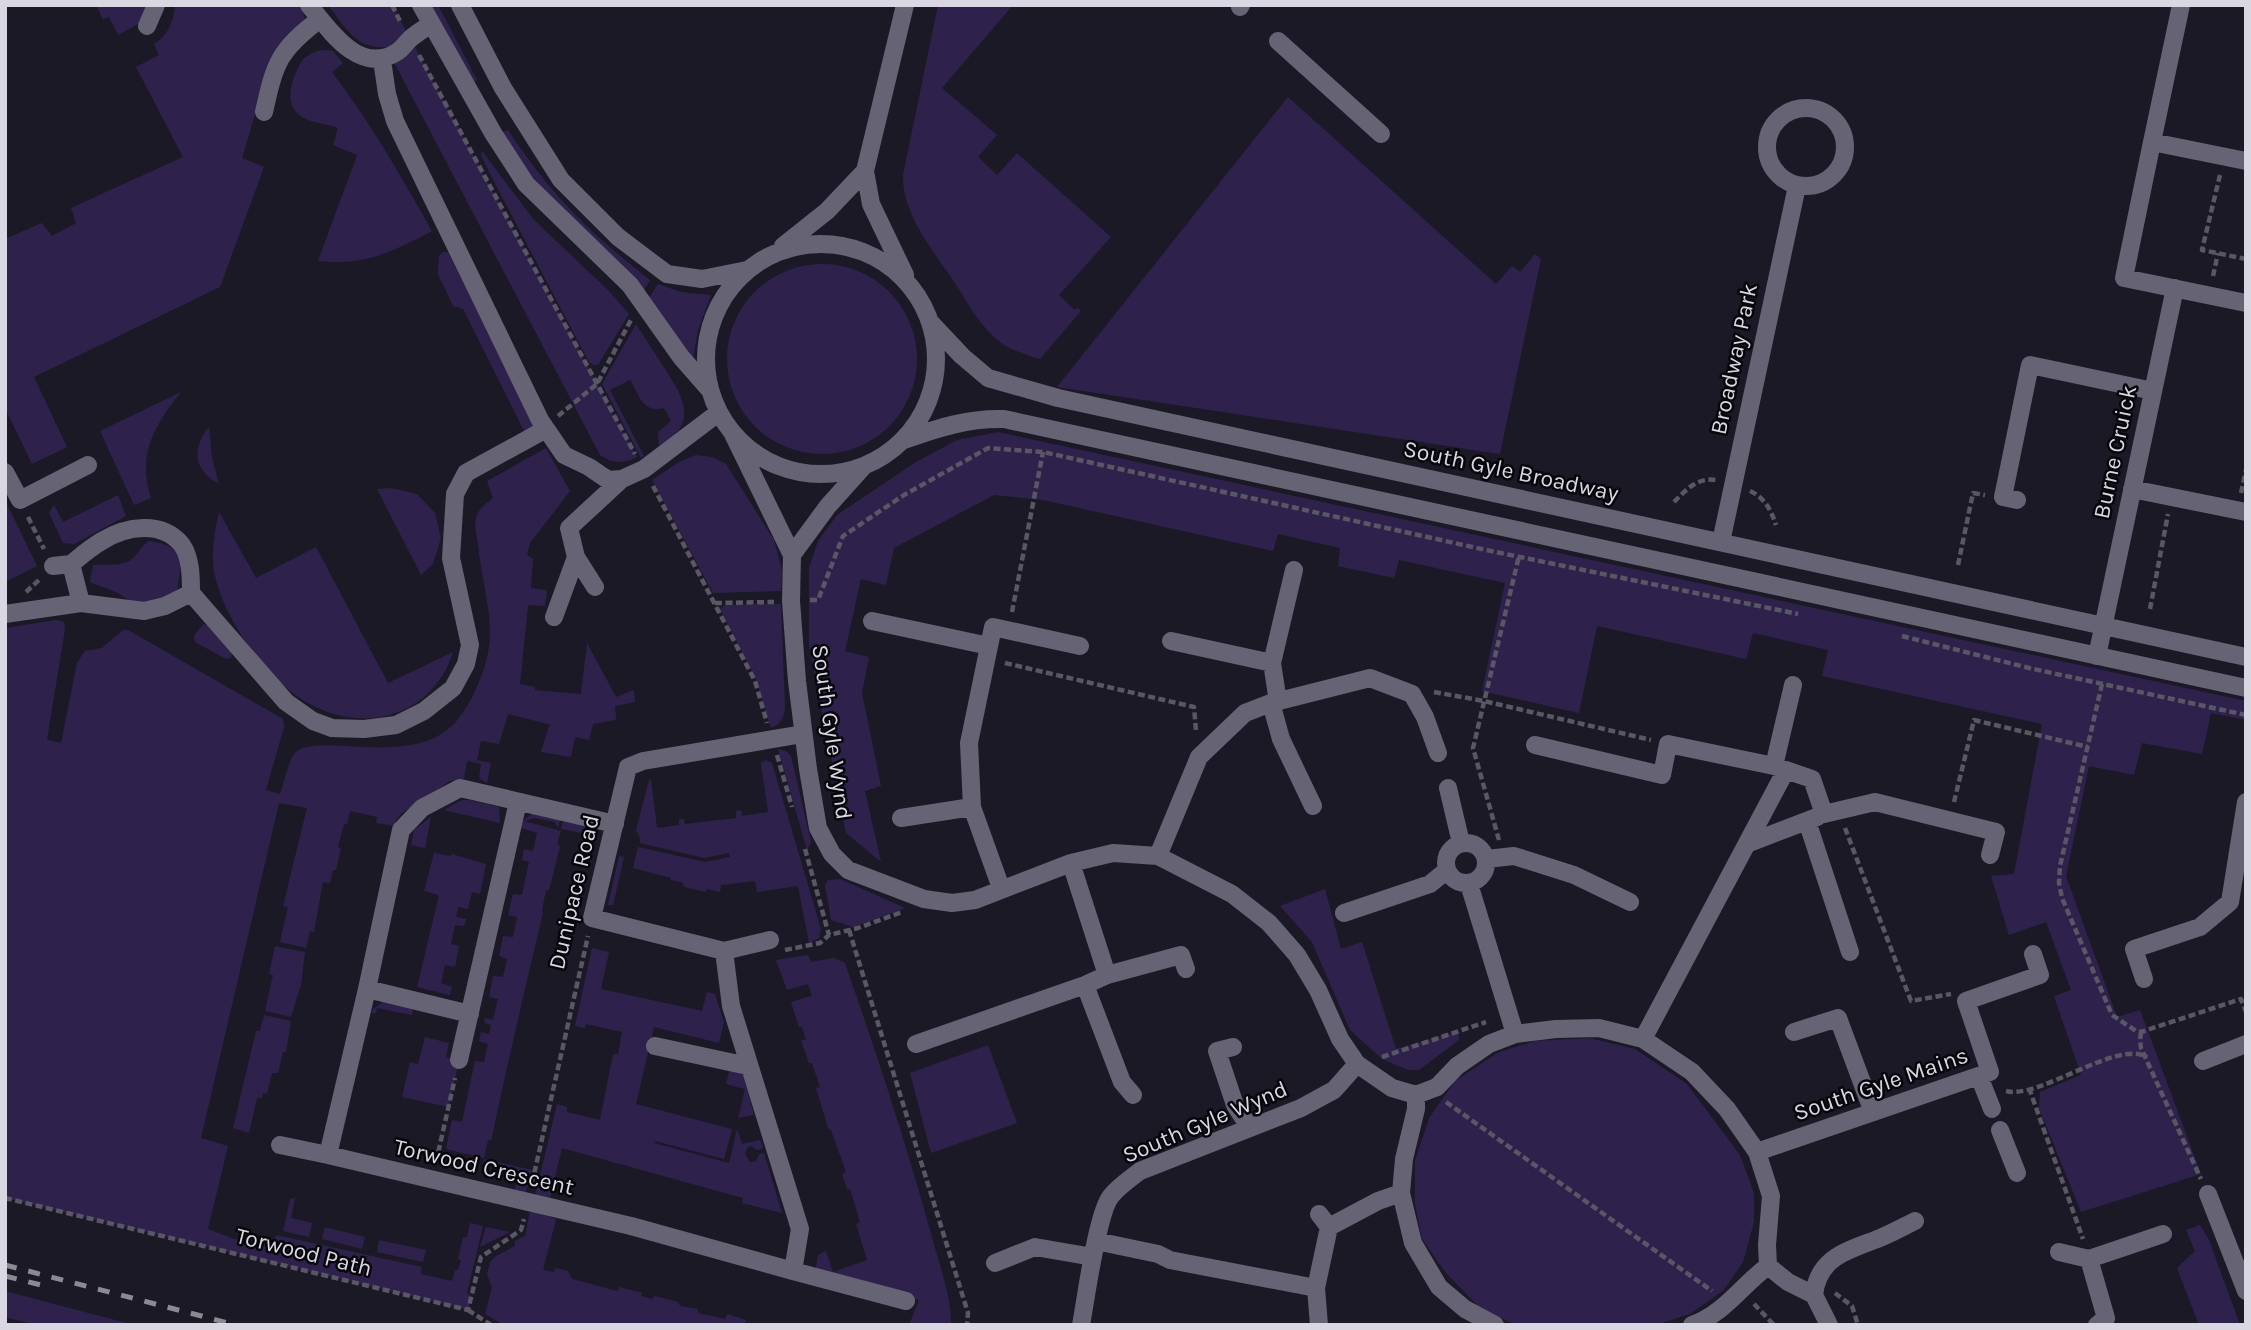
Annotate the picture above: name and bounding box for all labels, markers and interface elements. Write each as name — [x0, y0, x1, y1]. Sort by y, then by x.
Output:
street label: Broadway Park — [1705, 281, 1763, 437]
street label: Burne Cruick — [2088, 383, 2142, 521]
street label: South Gyle Broadway — [1401, 435, 1621, 507]
street label: South Gyle Wynd — [806, 643, 858, 821]
street label: Dunipace Road — [543, 812, 605, 972]
street label: South Gyle Mains — [1790, 1042, 1972, 1126]
street label: South Gyle Wynd — [1119, 1075, 1291, 1169]
street label: Torwood Crescent — [391, 1133, 577, 1201]
street label: Torwood Path — [233, 1222, 375, 1282]

